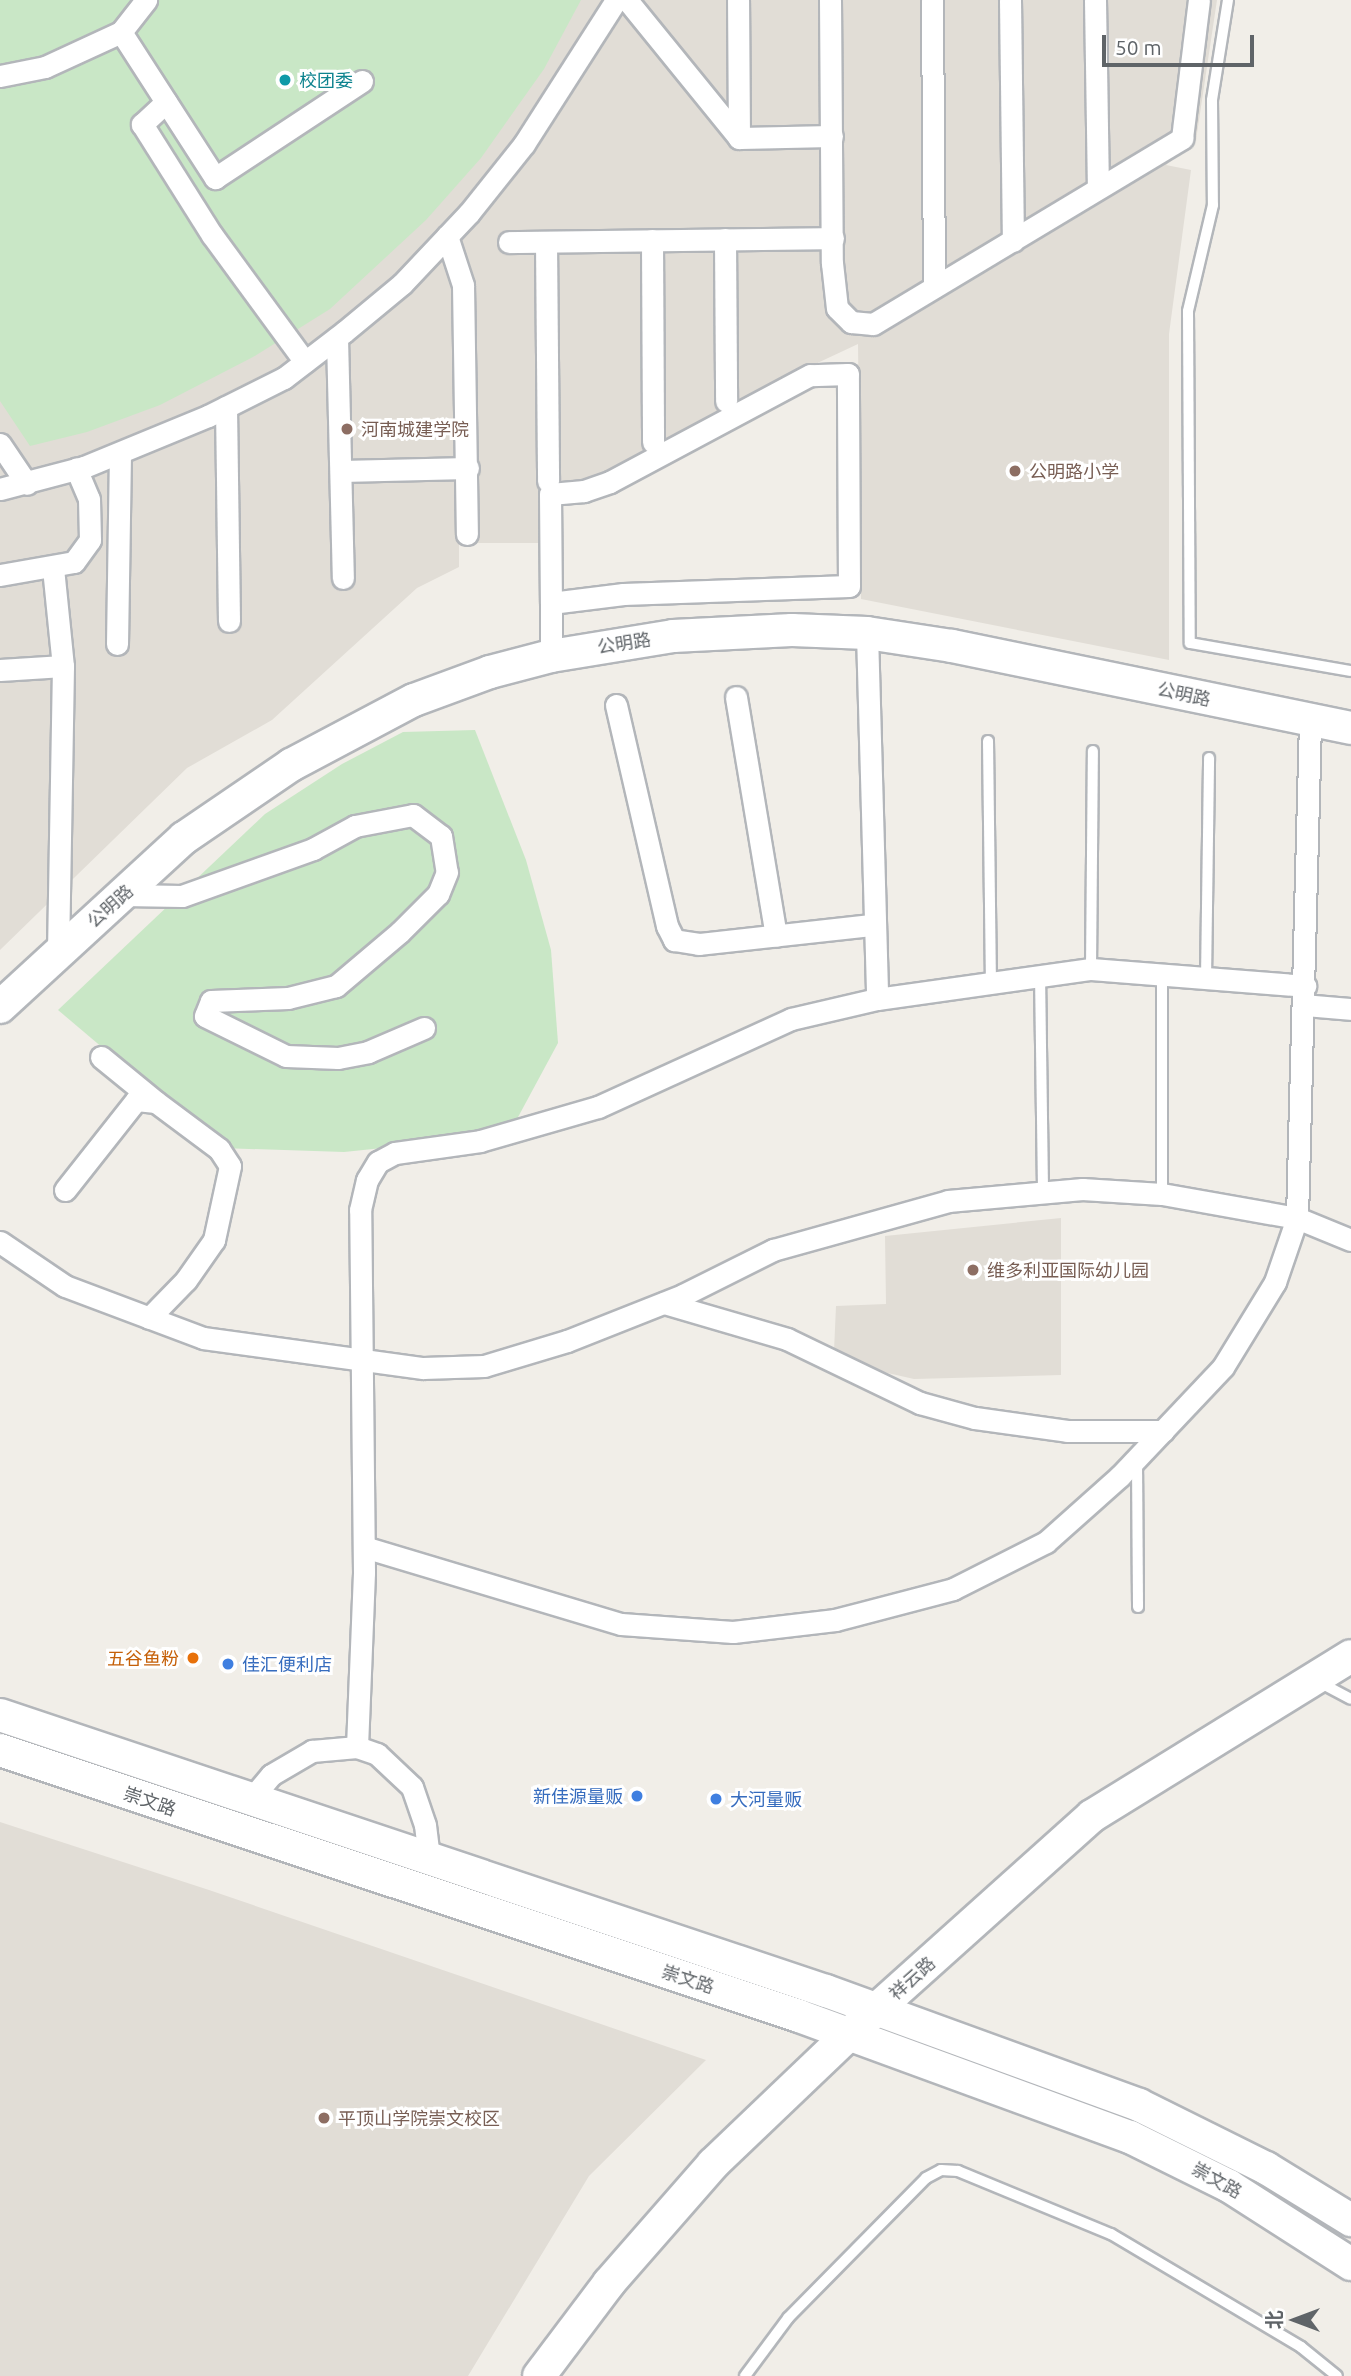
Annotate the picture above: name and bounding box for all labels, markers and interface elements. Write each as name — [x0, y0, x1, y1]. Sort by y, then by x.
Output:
scale bar — [1106, 21, 1258, 65]
text: 50 m — [1115, 35, 1162, 59]
place label: 校团委 — [299, 69, 353, 91]
marker: 校团委 — [277, 72, 293, 88]
place label: 河南城建学院 — [361, 418, 469, 440]
marker: 河南城建学院 — [339, 421, 355, 437]
place label: 公明路小学 — [1029, 460, 1119, 482]
marker: 公明路小学 — [1007, 463, 1023, 479]
street label: 公明路 — [596, 628, 652, 658]
street label: 公明路 — [1155, 678, 1213, 710]
street label: 公明路 — [83, 880, 137, 932]
place label: 维多利亚国际幼儿园 — [987, 1259, 1149, 1281]
marker: 维多利亚国际幼儿园 — [965, 1262, 981, 1278]
place label: 五谷鱼粉 — [107, 1647, 179, 1669]
marker: 五谷鱼粉 — [185, 1650, 201, 1666]
place label: 佳汇便利店 — [242, 1653, 332, 1675]
marker: 佳汇便利店 — [220, 1656, 236, 1672]
street label: 崇文路 — [121, 1782, 179, 1820]
place label: 新佳源量贩 — [533, 1785, 623, 1807]
marker: 新佳源量贩 — [629, 1788, 645, 1804]
place label: 大河量贩 — [730, 1788, 802, 1810]
marker: 大河量贩 — [708, 1791, 724, 1807]
street label: 祥云路 — [885, 1952, 939, 2004]
street label: 崇文路 — [659, 1960, 717, 1998]
place label: 平顶山学院崇文校区 — [338, 2107, 500, 2129]
marker: 平顶山学院崇文校区 — [316, 2110, 332, 2126]
street label: 崇文路 — [1188, 2157, 1246, 2203]
north arrow — [1260, 2285, 1330, 2355]
text: 北 — [1263, 2311, 1285, 2330]

